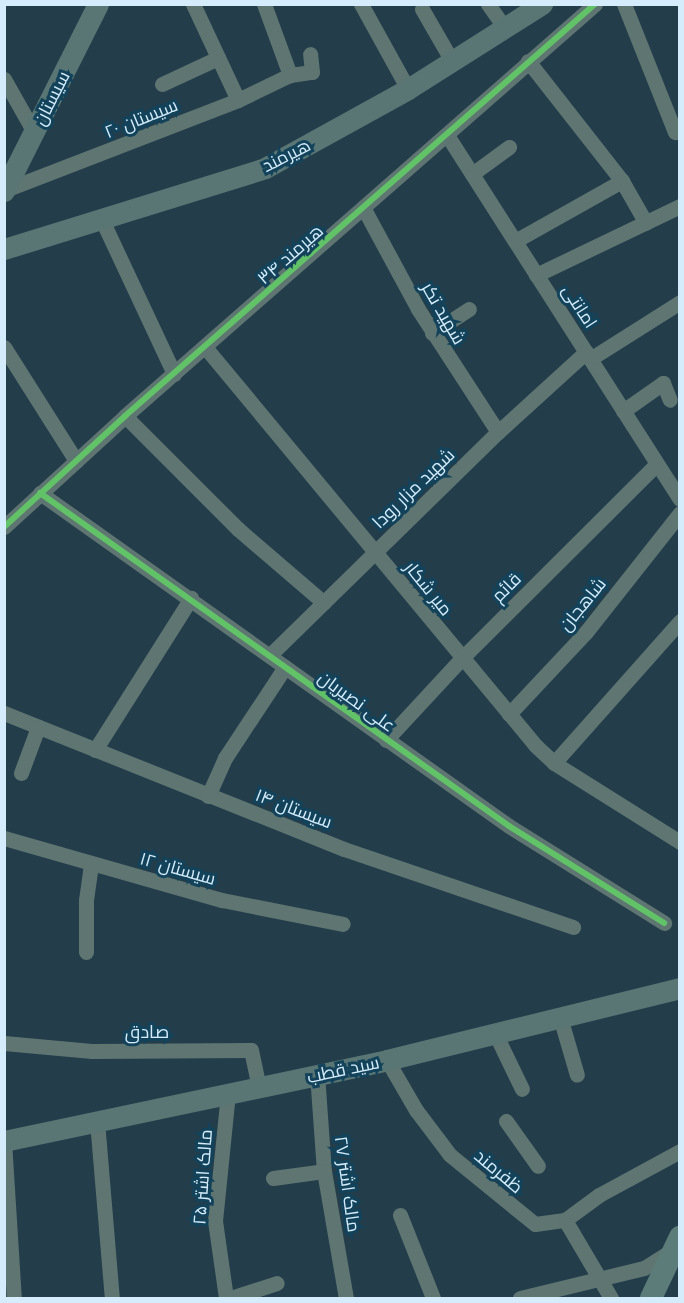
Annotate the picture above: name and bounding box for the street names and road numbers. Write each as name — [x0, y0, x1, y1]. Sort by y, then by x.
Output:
street label: سیستان — [28, 67, 74, 129]
street label: سیستان ۲۰ — [101, 94, 181, 142]
street label: هیرمند — [258, 134, 314, 176]
street label: هیرمند ۳۴ — [253, 220, 327, 288]
street label: شهید تکر — [418, 278, 470, 348]
street label: امانتی — [558, 280, 602, 332]
street label: شهید مزار رودا — [367, 444, 459, 532]
street label: میر شکار — [401, 556, 457, 620]
street label: قائم — [487, 568, 525, 606]
street label: شاهجان — [554, 573, 610, 635]
street label: علی نصیریان — [314, 666, 400, 736]
street label: سیستان ۱۴ — [253, 784, 335, 832]
street label: سیستان ۱۲ — [138, 847, 218, 889]
street label: صادق — [125, 1020, 169, 1042]
street label: سید قطب — [305, 1051, 381, 1087]
street label: مالک اشتر ۲۵ — [188, 1129, 216, 1225]
street label: مالک اشتر ۲۷ — [331, 1134, 365, 1234]
street label: ظفرمند — [470, 1144, 528, 1198]

